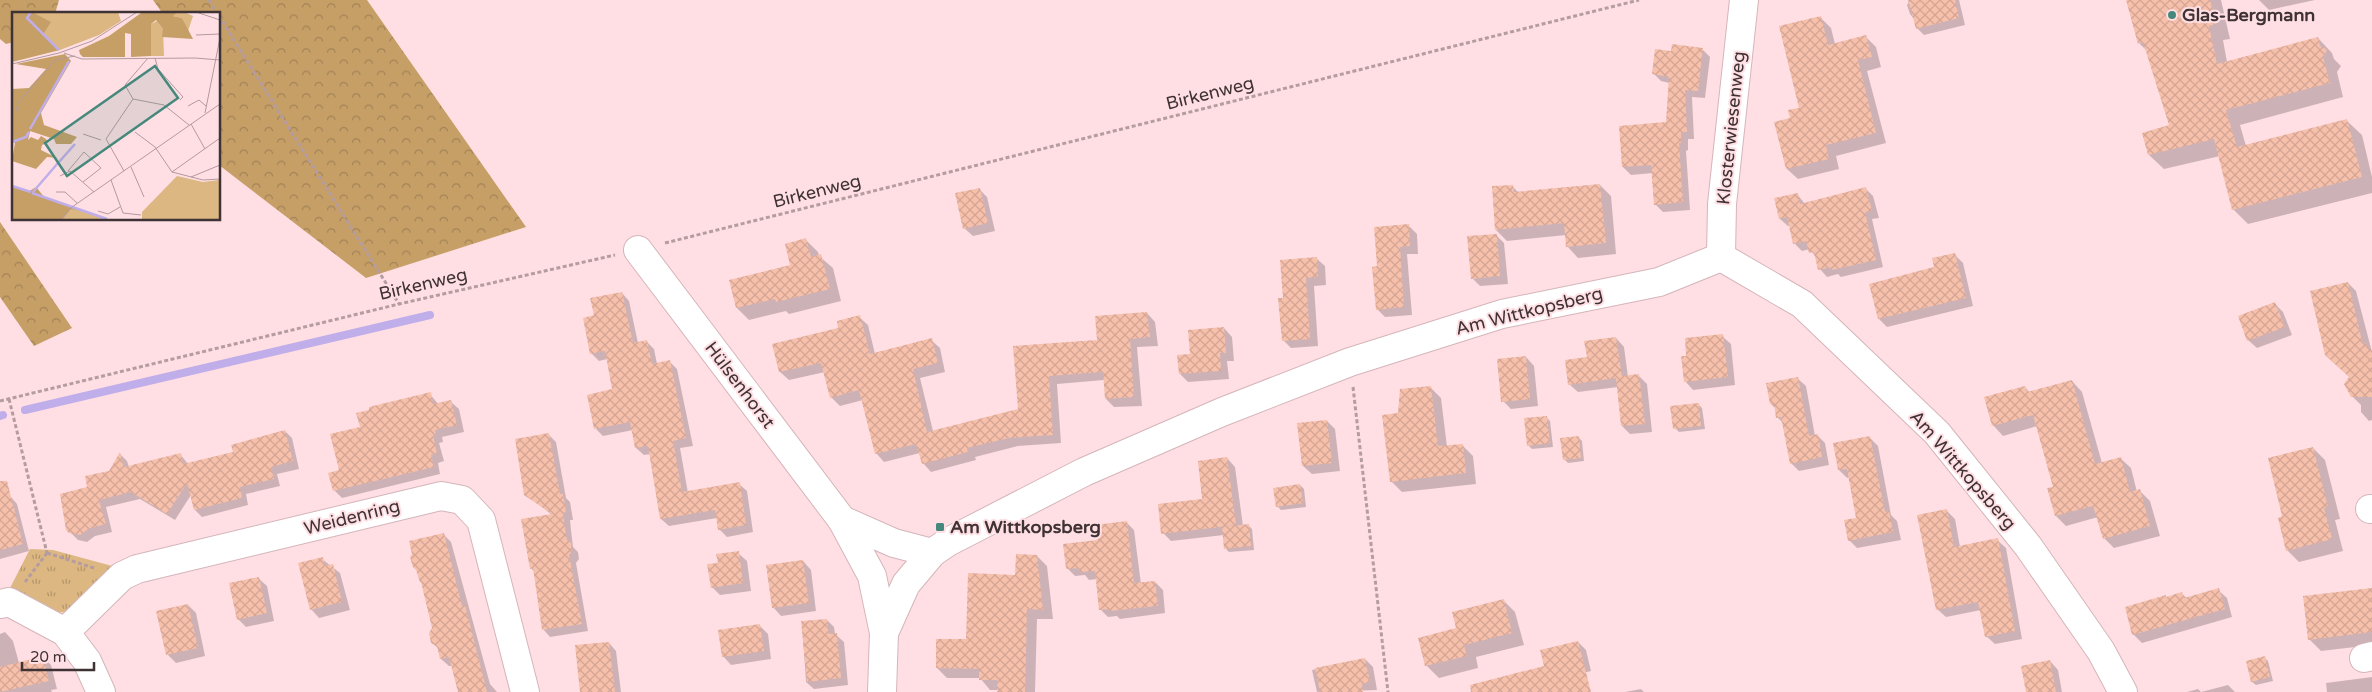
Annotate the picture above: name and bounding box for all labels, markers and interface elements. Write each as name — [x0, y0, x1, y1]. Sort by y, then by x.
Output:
place label: Glas-Bergmann — [2182, 4, 2315, 26]
marker: Glas-Bergmann — [2166, 9, 2178, 21]
inset map — [12, 12, 220, 220]
street label: Klosterwiesenweg — [1712, 50, 1750, 206]
street label: Birkenweg — [1164, 71, 1256, 115]
street label: Birkenweg — [771, 169, 863, 213]
street label: Birkenweg — [377, 263, 469, 305]
street label: Am Wittkopsberg — [1453, 282, 1605, 340]
street label: Hülsenhorst — [700, 337, 780, 433]
street label: Am Wittkopsberg — [1905, 406, 2021, 534]
street label: Weidenring — [302, 494, 402, 540]
place label: Am Wittkopsberg — [950, 516, 1101, 538]
marker: Am Wittkopsberg — [934, 521, 946, 533]
scale bar — [22, 640, 95, 672]
text: 20 m — [30, 648, 67, 666]

